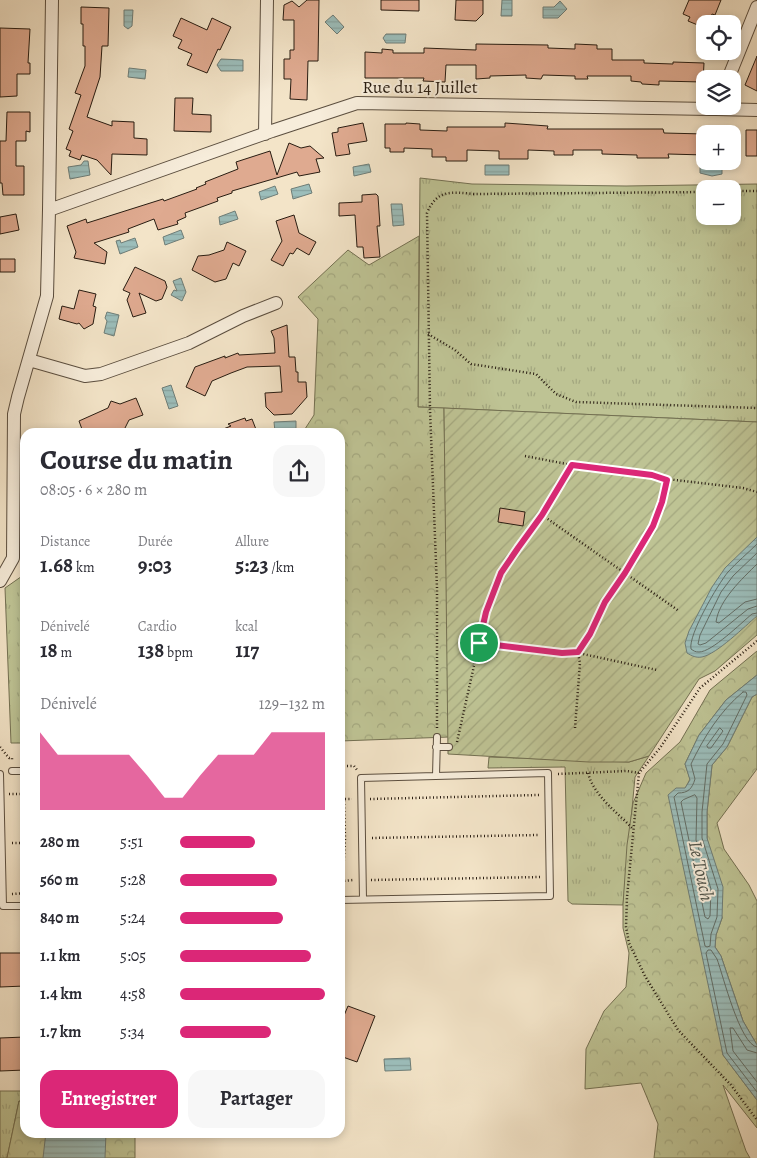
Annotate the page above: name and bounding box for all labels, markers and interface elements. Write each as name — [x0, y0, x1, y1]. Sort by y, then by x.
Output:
map controls — [696, 15, 741, 225]
button: locate — [696, 15, 741, 60]
button: layers — [696, 70, 741, 115]
street label: Rue du 14 Juillet — [362, 75, 478, 99]
button: + — [696, 125, 741, 170]
button: − — [696, 180, 741, 225]
text: Course du matin — [40, 441, 233, 479]
button: share — [273, 445, 325, 497]
text: 08:05 · 6 × 280 m — [40, 479, 147, 501]
text: Distance — [40, 532, 90, 551]
text: Durée — [138, 532, 173, 551]
text: Allure — [235, 532, 269, 551]
text: 1.68 — [40, 551, 73, 579]
text: 9:03 — [138, 551, 172, 579]
text: 5:23 — [235, 551, 268, 579]
text: km — [73, 558, 95, 577]
text: /km — [268, 558, 294, 577]
text: Dénivelé — [40, 617, 90, 636]
text: Cardio — [138, 617, 177, 636]
text: kcal — [235, 617, 258, 636]
pin — [458, 622, 500, 664]
icon: arrive — [465, 629, 493, 657]
text: 18 — [40, 636, 58, 664]
text: 138 — [138, 636, 164, 664]
text: 117 — [235, 636, 259, 664]
text: m — [58, 643, 72, 662]
text: bpm — [164, 643, 193, 662]
text: Dénivelé — [40, 693, 97, 715]
text: 129–132 m — [259, 693, 325, 715]
text: 280 m — [40, 831, 80, 853]
text: 5:51 — [120, 831, 143, 853]
water label: Le Touch — [682, 839, 720, 903]
text: 560 m — [40, 869, 79, 891]
text: 5:28 — [120, 869, 146, 891]
text: 840 m — [40, 907, 79, 929]
text: 5:24 — [120, 907, 146, 929]
text: 1.1 km — [40, 945, 80, 967]
text: 5:05 — [120, 945, 146, 967]
text: 1.4 km — [40, 983, 82, 1005]
text: 4:58 — [120, 983, 146, 1005]
text: 1.7 km — [40, 1021, 81, 1043]
text: 5:34 — [120, 1021, 145, 1043]
button: Enregistrer — [40, 1070, 178, 1128]
button: Partager — [188, 1070, 325, 1128]

